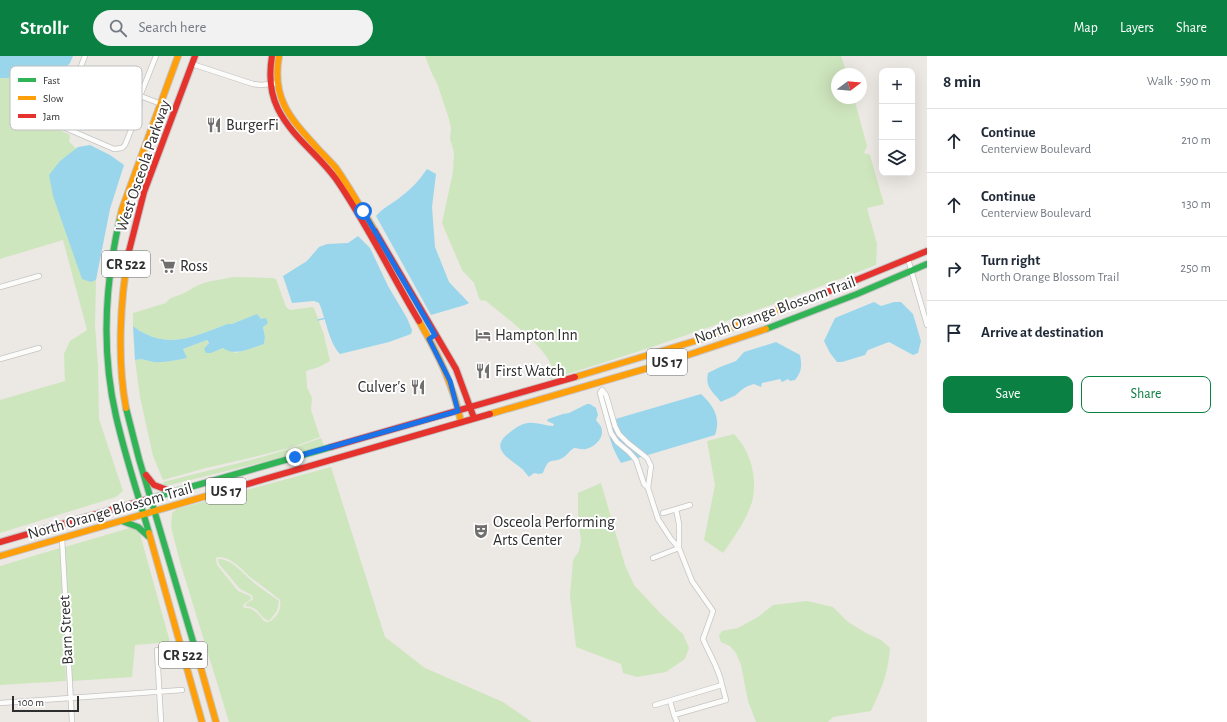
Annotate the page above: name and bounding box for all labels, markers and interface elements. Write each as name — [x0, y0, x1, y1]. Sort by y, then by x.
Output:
search box — [93, 10, 373, 46]
icon: search — [107, 17, 129, 39]
text: Strollr — [20, 19, 69, 38]
text: Search here — [139, 20, 206, 35]
text: Map — [1073, 21, 1098, 35]
text: Layers — [1120, 21, 1154, 35]
text: Share — [1176, 21, 1207, 35]
legend — [10, 66, 142, 130]
north arrow — [831, 68, 867, 104]
map controls — [879, 68, 915, 176]
button: + — [879, 68, 915, 104]
text: 8 min — [943, 73, 981, 90]
text: Fast — [43, 75, 61, 86]
text: Walk · 590 m — [1147, 75, 1211, 88]
text: Slow — [43, 93, 64, 104]
street label: West Osceola Parkway — [113, 98, 174, 234]
button: − — [879, 104, 915, 140]
text: Jam — [43, 111, 60, 122]
restaurant icon: BurgerFi — [205, 116, 223, 134]
place label: BurgerFi — [226, 117, 279, 133]
text: Continue — [981, 125, 1036, 140]
icon: ahead — [943, 130, 965, 152]
text: 210 m — [1181, 134, 1211, 147]
button: layers — [879, 140, 915, 176]
text: Centerview Boulevard — [981, 143, 1091, 156]
text: Continue — [981, 189, 1036, 204]
icon: ahead — [943, 194, 965, 216]
text: 130 m — [1182, 198, 1211, 211]
route start — [354, 202, 372, 220]
text: Centerview Boulevard — [981, 207, 1091, 220]
road number: CR 522 — [102, 251, 150, 277]
text: Turn right — [981, 253, 1040, 268]
supermarket icon: Ross — [159, 257, 177, 275]
place label: Ross — [180, 258, 208, 274]
icon: right — [943, 258, 965, 280]
text: 250 m — [1180, 262, 1211, 275]
text: North Orange Blossom Trail — [981, 271, 1119, 284]
street label: North Orange Blossom Trail — [692, 273, 858, 347]
icon: arrive — [943, 322, 965, 344]
text: Arrive at destination — [981, 325, 1104, 340]
hotel icon: Hampton Inn — [474, 326, 492, 344]
place label: Hampton Inn — [495, 327, 578, 343]
road number: US 17 — [647, 349, 687, 375]
restaurant icon: First Watch — [474, 362, 492, 380]
place label: First Watch — [495, 363, 565, 379]
button: Save — [943, 376, 1073, 413]
button: Share — [1081, 376, 1211, 413]
restaurant icon: Culver's — [409, 378, 427, 396]
place label: Culver's — [358, 379, 406, 395]
route end — [286, 448, 304, 466]
road number: US 17 — [206, 478, 246, 504]
street label: North Orange Blossom Trail — [26, 480, 194, 542]
place label: Osceola Performing Arts Center — [493, 514, 615, 548]
theatre icon: Osceola Performing Arts Center — [472, 522, 490, 540]
street label: Barn Street — [56, 595, 76, 665]
road number: CR 522 — [159, 642, 207, 668]
scale bar — [12, 694, 79, 713]
text: 100 m — [18, 697, 44, 708]

